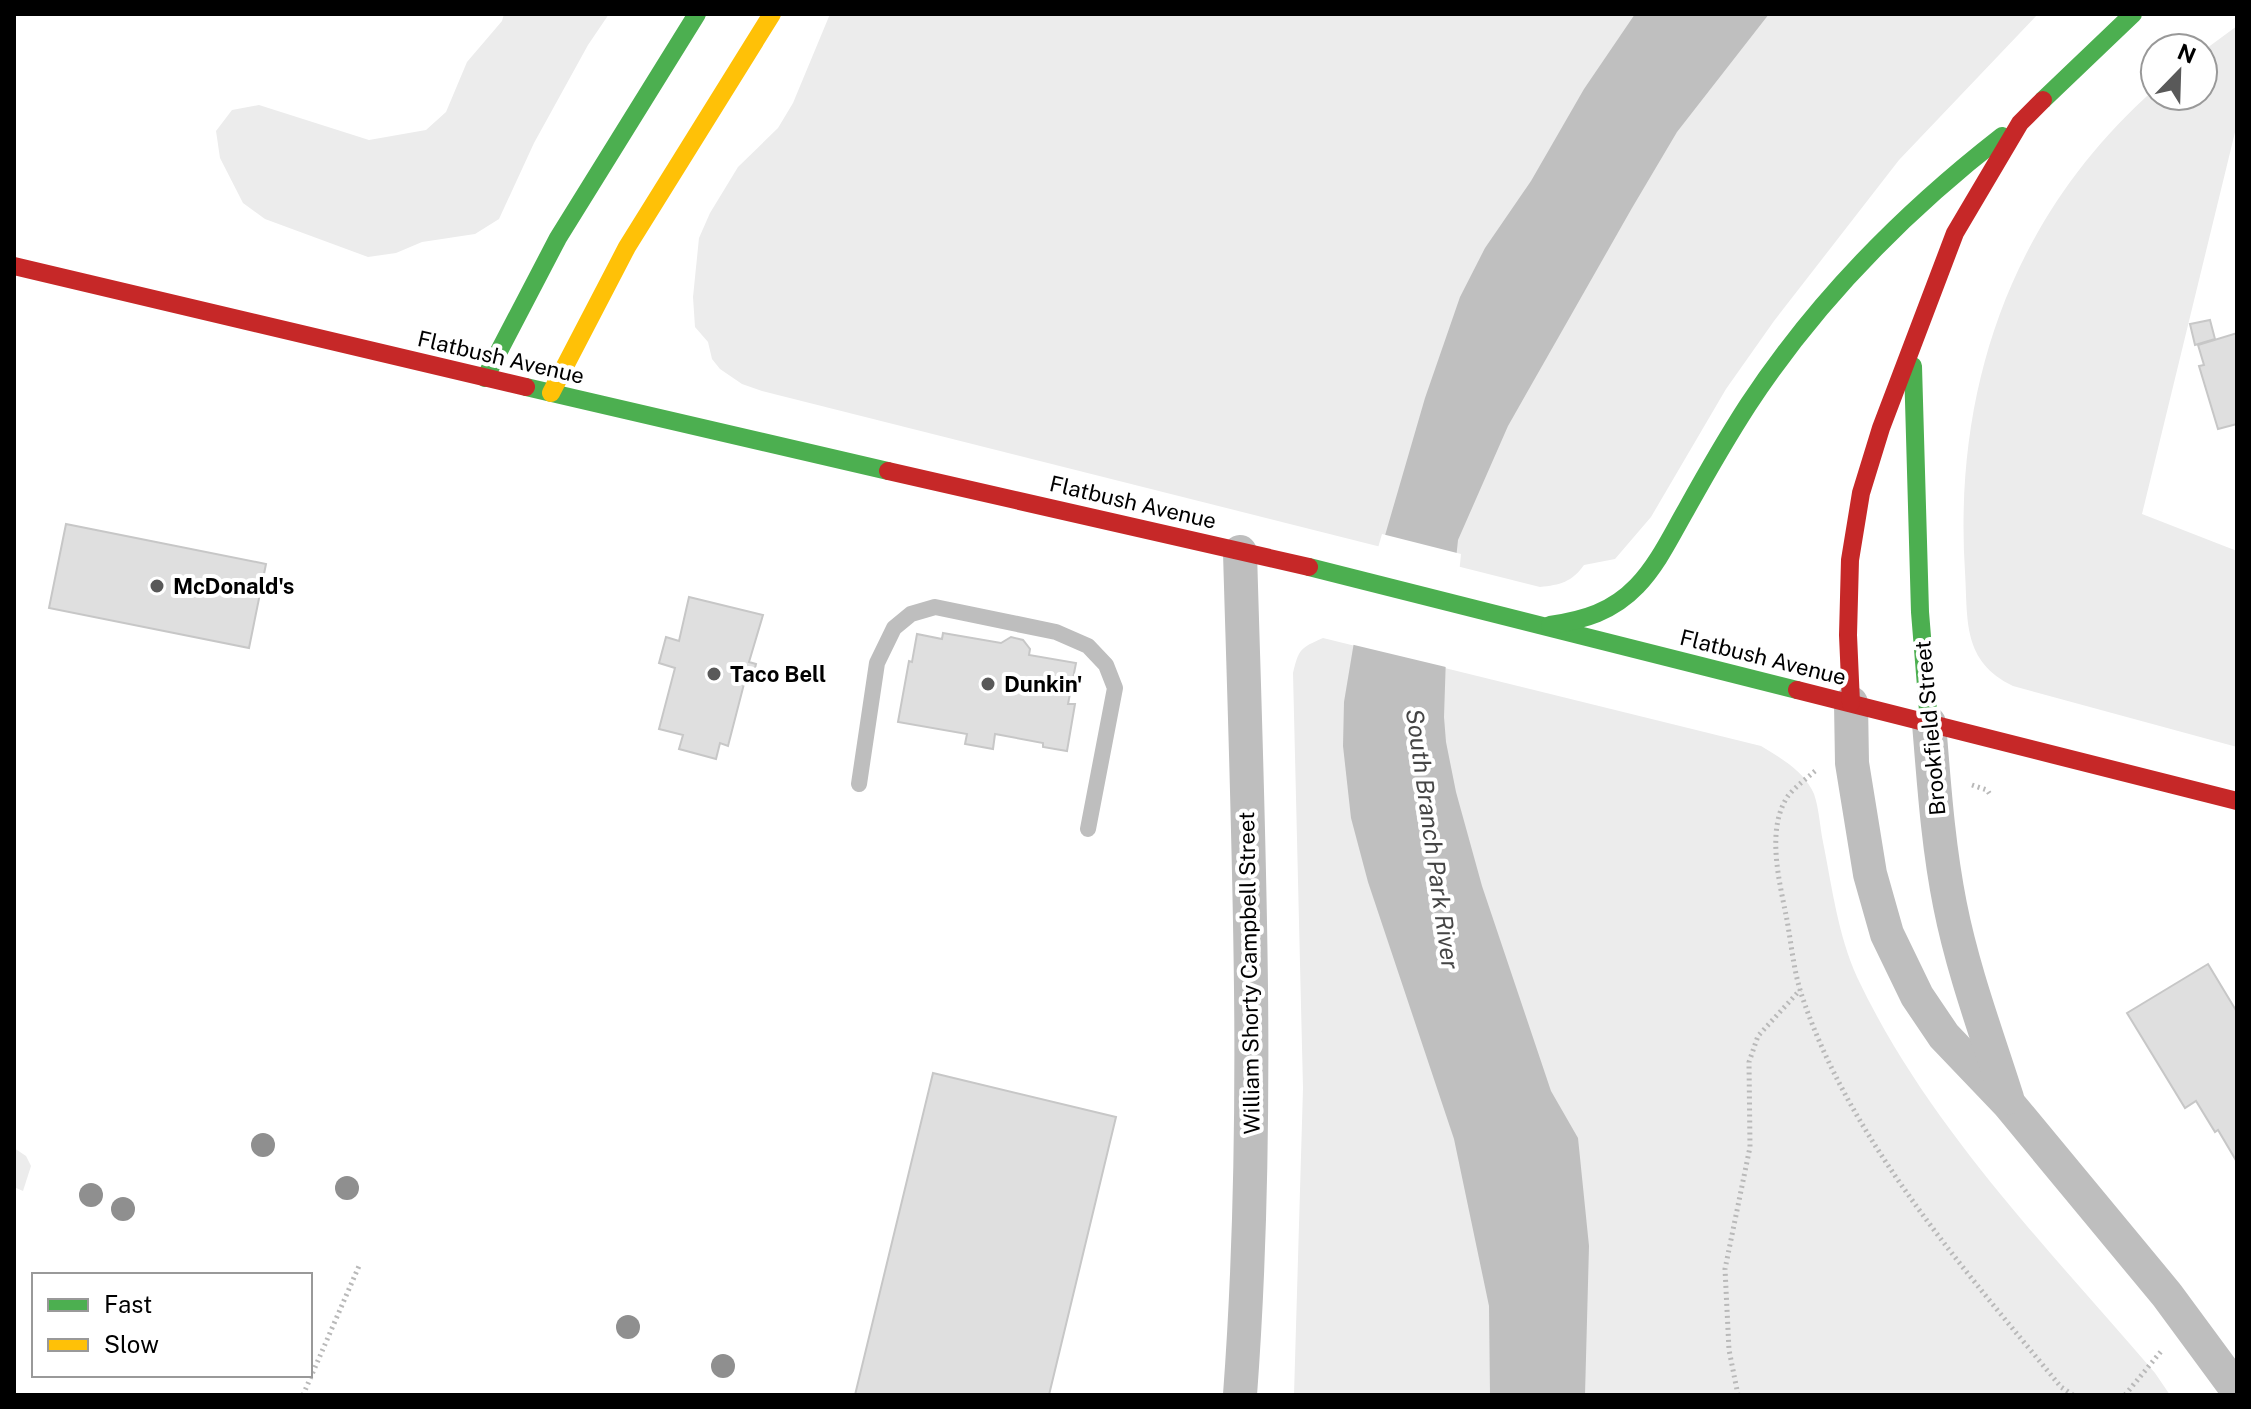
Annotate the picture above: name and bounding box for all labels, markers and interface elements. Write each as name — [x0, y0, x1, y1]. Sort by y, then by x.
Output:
north arrow — [2139, 32, 2219, 112]
text: N — [2174, 38, 2200, 69]
street label: Flatbush Avenue — [415, 325, 587, 389]
street label: Flatbush Avenue — [1047, 470, 1219, 534]
place label: McDonald's — [173, 573, 294, 599]
marker: McDonald's — [148, 577, 166, 595]
street label: Flatbush Avenue — [1677, 624, 1849, 690]
street label: Brookfield Street — [1909, 639, 1951, 817]
place label: Taco Bell — [730, 661, 826, 687]
marker: Taco Bell — [705, 665, 723, 683]
place label: Dunkin' — [1004, 671, 1082, 697]
marker: Dunkin' — [979, 675, 997, 693]
water label: South Branch Park River — [1401, 707, 1465, 972]
street label: William Shorty Campbell Street — [1233, 811, 1265, 1135]
legend — [32, 1273, 312, 1377]
text: Fast — [104, 1290, 152, 1318]
text: Slow — [104, 1330, 159, 1358]

